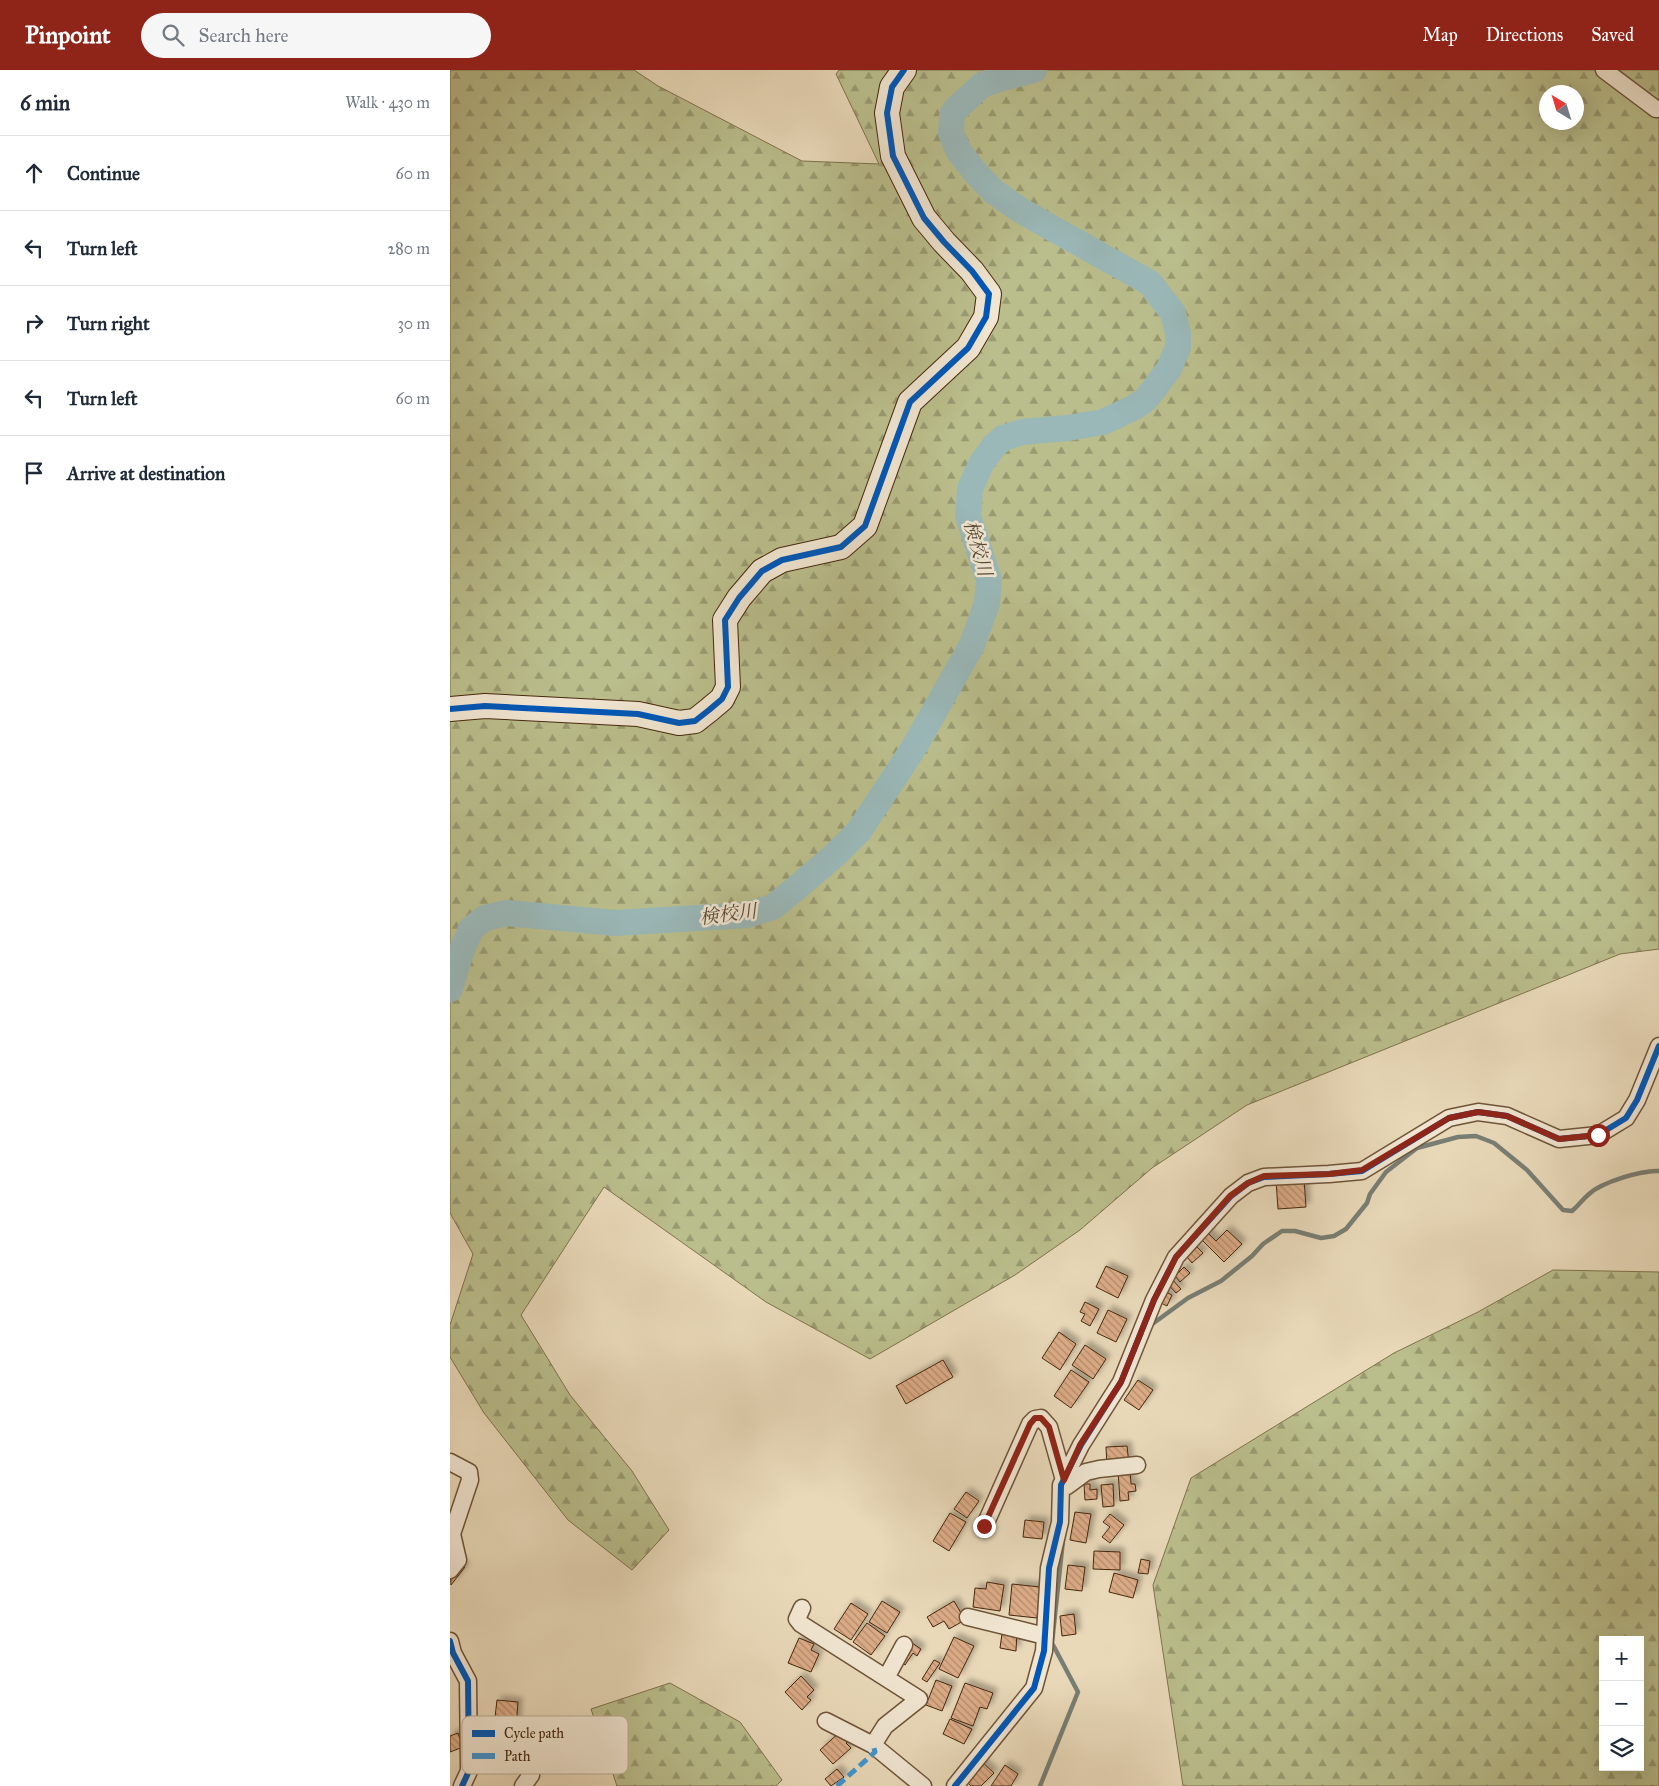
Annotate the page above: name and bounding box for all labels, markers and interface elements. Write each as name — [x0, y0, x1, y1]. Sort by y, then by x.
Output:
search box — [141, 13, 491, 58]
text: Pinpoint — [25, 20, 111, 50]
icon: search — [159, 21, 187, 49]
text: Search here — [199, 24, 289, 47]
text: Map — [1422, 24, 1458, 46]
text: Directions — [1486, 24, 1563, 46]
text: Saved — [1591, 24, 1634, 46]
north arrow — [1539, 85, 1584, 130]
text: 6 min — [20, 90, 70, 116]
text: Walk · 430 m — [345, 93, 430, 112]
icon: ahead — [20, 159, 48, 187]
text: Continue — [67, 162, 140, 185]
text: 60 m — [396, 164, 430, 183]
icon: left — [20, 234, 48, 262]
text: Turn left — [67, 237, 137, 260]
text: 280 m — [387, 239, 430, 258]
icon: right — [20, 309, 48, 337]
text: Turn right — [67, 312, 150, 335]
text: 30 m — [397, 314, 430, 333]
icon: left — [20, 384, 48, 412]
text: Turn left — [67, 387, 137, 410]
text: 60 m — [396, 389, 430, 408]
icon: arrive — [20, 459, 48, 487]
text: Arrive at destination — [67, 462, 225, 485]
water label: 検校川 — [959, 517, 997, 580]
water label: 検校川 — [698, 899, 760, 929]
route start — [1587, 1124, 1610, 1147]
route end — [973, 1515, 996, 1538]
map controls — [1599, 1636, 1644, 1771]
button: + — [1599, 1636, 1644, 1681]
button: − — [1599, 1681, 1644, 1726]
legend — [462, 1716, 628, 1774]
text: Cycle path — [504, 1725, 564, 1742]
button: layers — [1599, 1726, 1644, 1771]
text: Path — [504, 1748, 531, 1765]

